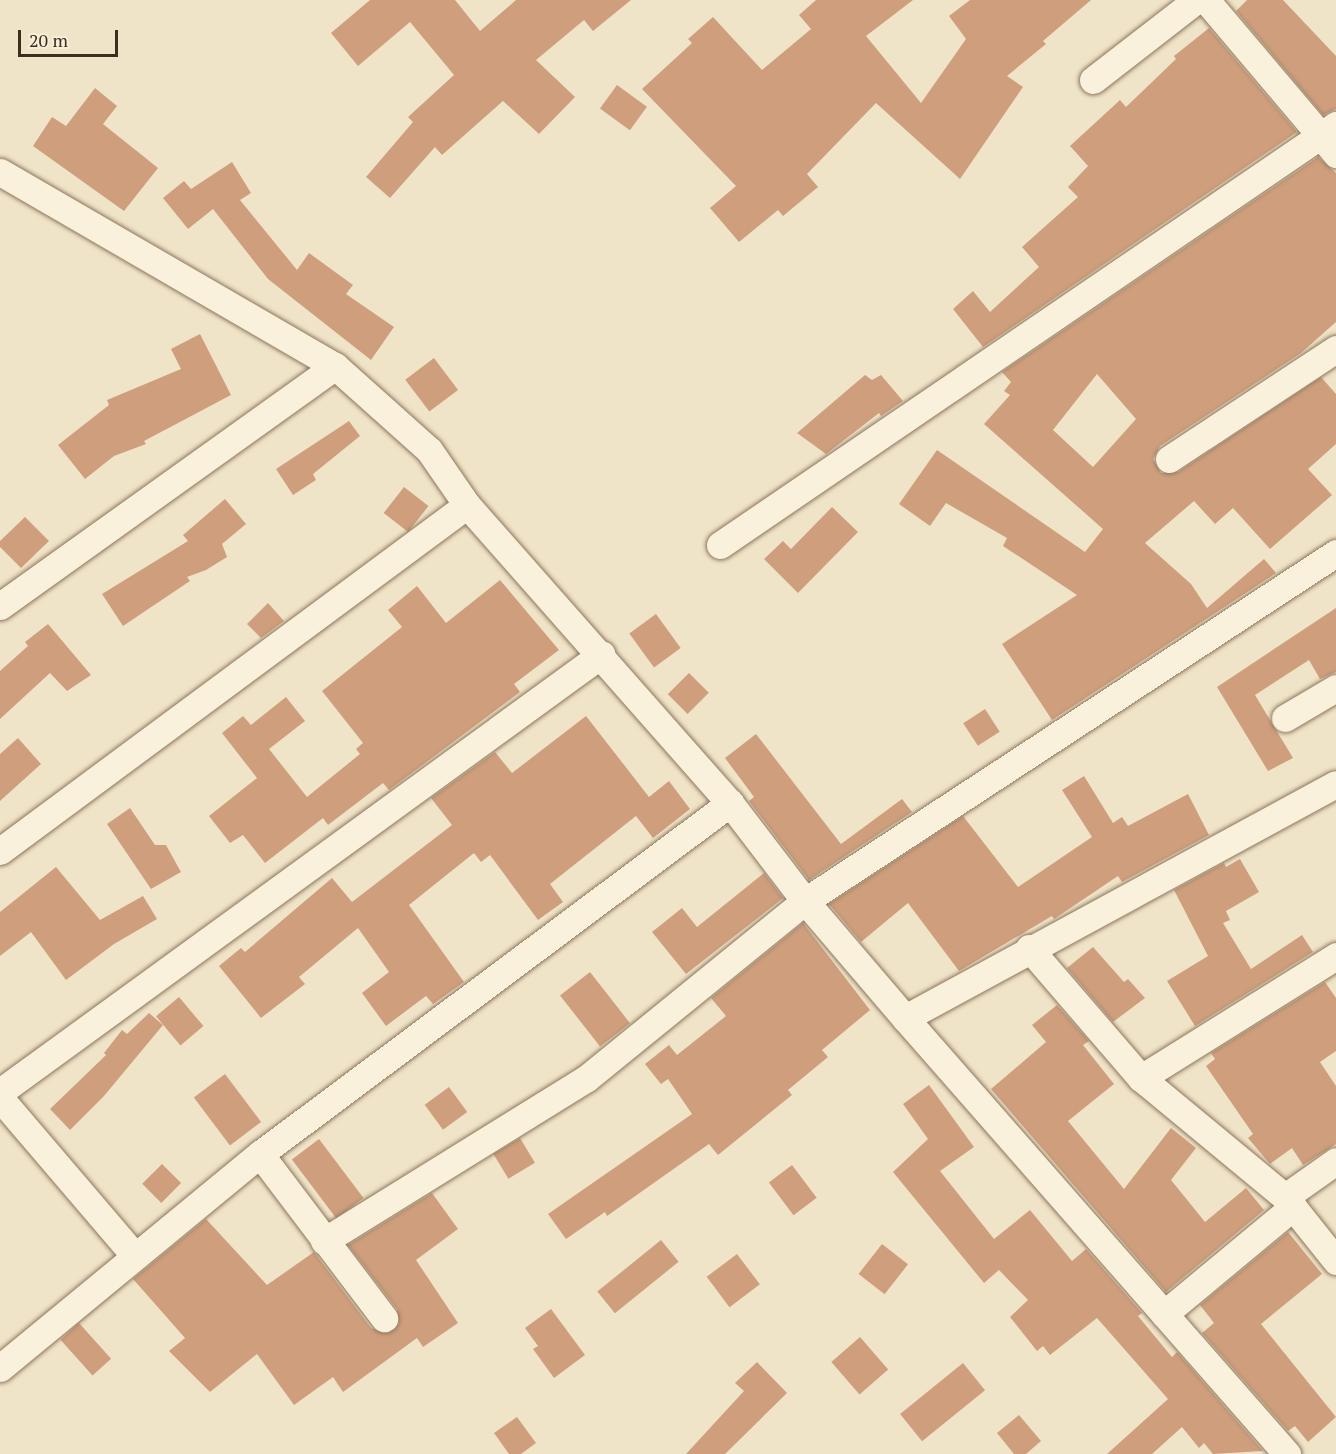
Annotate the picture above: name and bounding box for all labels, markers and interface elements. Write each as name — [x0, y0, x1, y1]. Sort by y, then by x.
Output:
scale bar — [21, 18, 122, 56]
text: 20 m — [29, 28, 68, 52]

